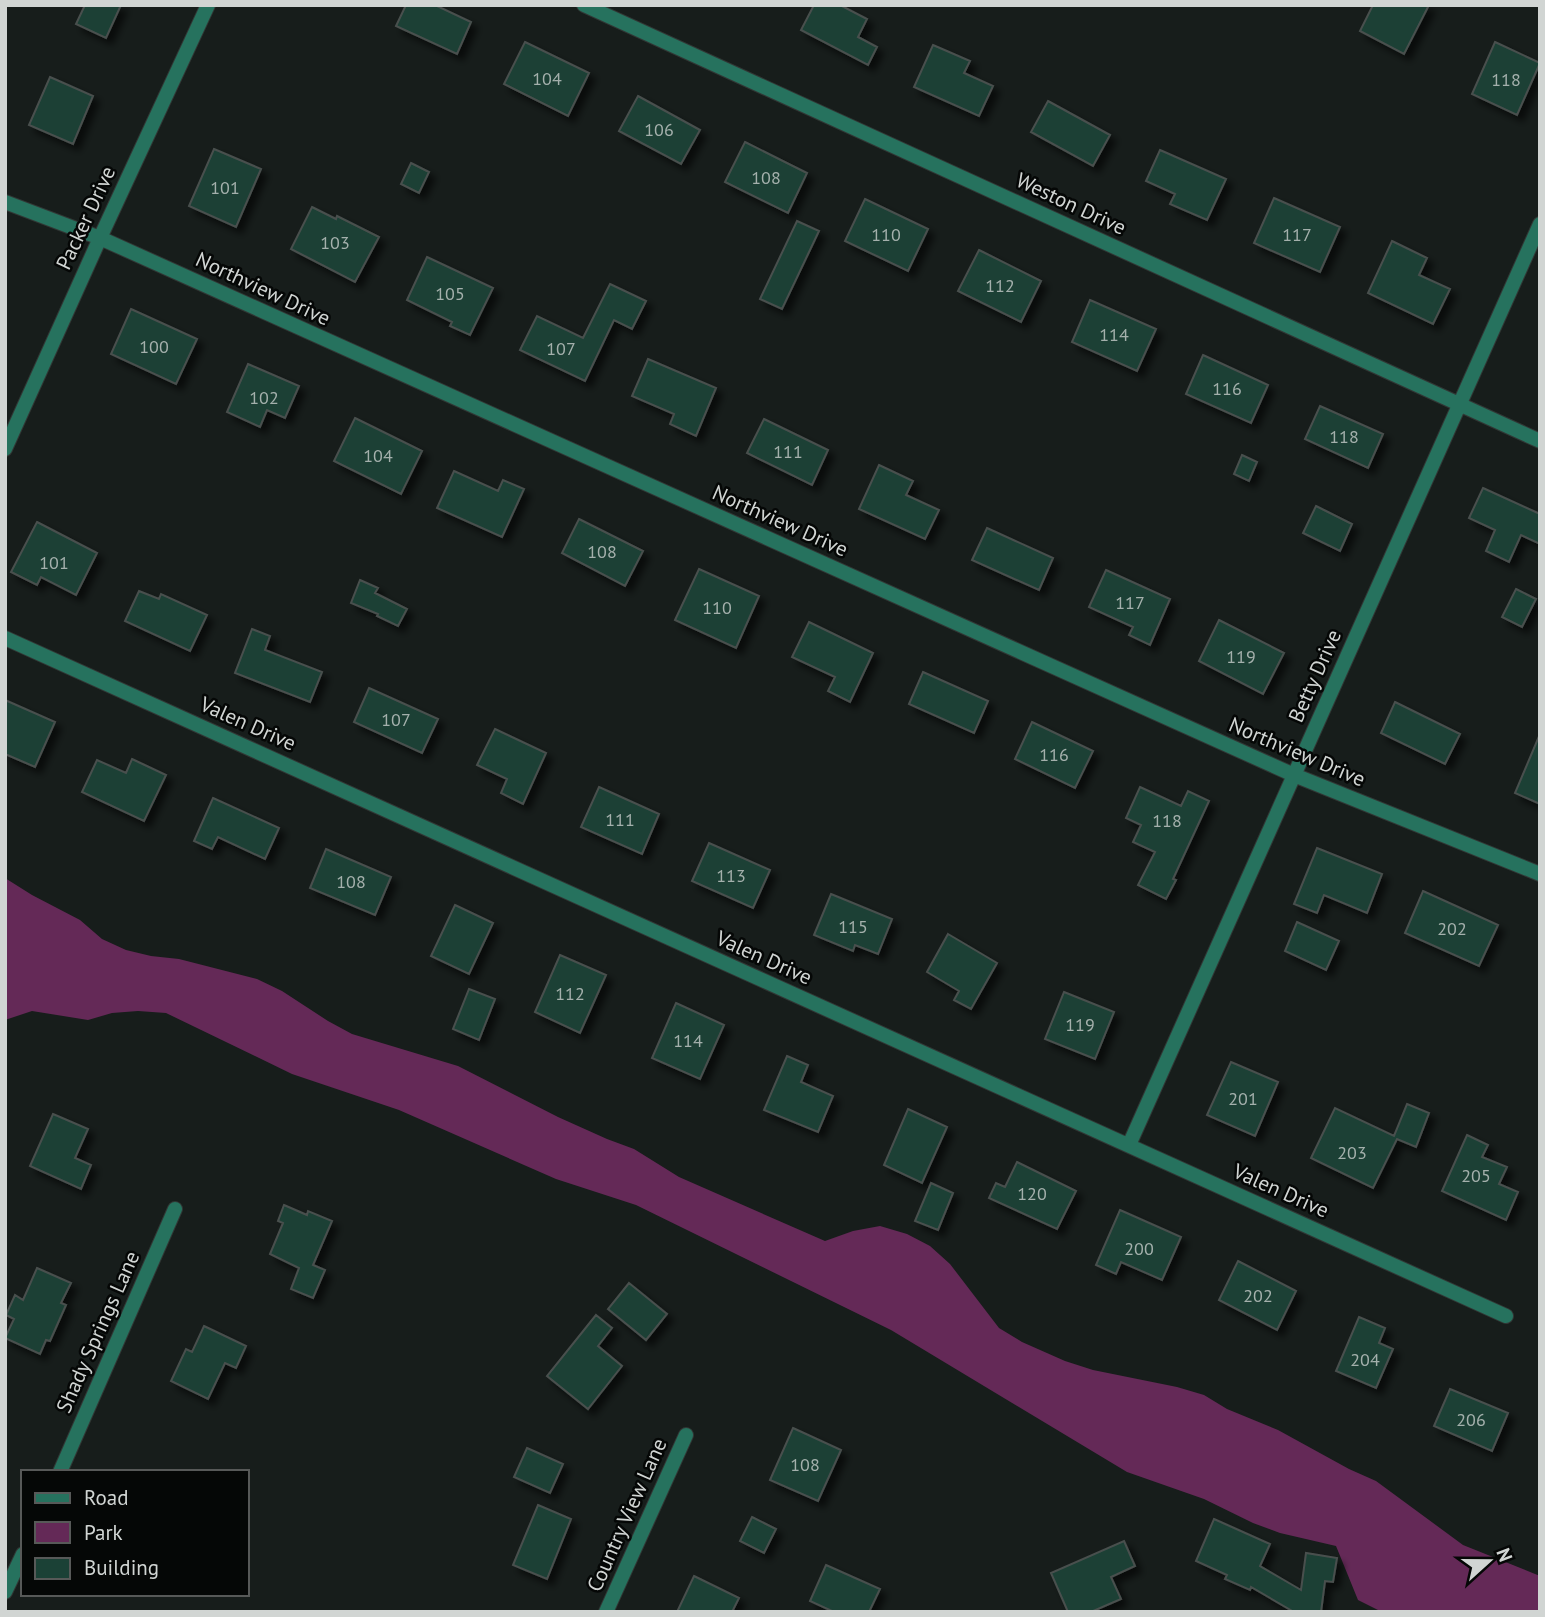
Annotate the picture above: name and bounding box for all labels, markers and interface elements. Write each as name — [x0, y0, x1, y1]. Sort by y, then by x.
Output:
house number: 104 — [532, 67, 562, 90]
house number: 118 — [1491, 68, 1521, 91]
house number: 106 — [644, 118, 674, 141]
street label: Packer Drive — [50, 162, 121, 274]
house number: 108 — [751, 166, 781, 189]
street label: Weston Drive — [1012, 166, 1131, 241]
house number: 101 — [210, 176, 240, 199]
house number: 110 — [871, 223, 901, 246]
house number: 117 — [1282, 223, 1312, 246]
house number: 103 — [320, 231, 350, 254]
street label: Northview Drive — [192, 246, 335, 332]
house number: 112 — [985, 274, 1015, 297]
house number: 105 — [435, 282, 465, 305]
house number: 114 — [1099, 323, 1129, 346]
house number: 100 — [139, 335, 169, 358]
house number: 107 — [546, 337, 576, 360]
house number: 116 — [1212, 377, 1242, 400]
house number: 102 — [249, 386, 279, 409]
house number: 118 — [1329, 425, 1359, 448]
house number: 111 — [773, 440, 803, 463]
house number: 104 — [363, 444, 393, 467]
street label: Northview Drive — [708, 479, 852, 562]
house number: 108 — [587, 540, 617, 563]
house number: 101 — [39, 551, 69, 574]
house number: 117 — [1115, 591, 1145, 614]
house number: 110 — [702, 596, 732, 619]
street label: Betty Drive — [1282, 625, 1347, 726]
house number: 119 — [1226, 645, 1256, 668]
street label: Valen Drive — [195, 690, 300, 757]
house number: 107 — [381, 708, 411, 731]
street label: Northview Drive — [1225, 711, 1369, 792]
house number: 116 — [1039, 743, 1069, 766]
house number: 111 — [605, 808, 635, 831]
house number: 118 — [1152, 809, 1182, 832]
house number: 113 — [716, 864, 746, 887]
house number: 108 — [336, 870, 366, 893]
house number: 115 — [838, 915, 868, 938]
house number: 202 — [1437, 917, 1467, 940]
street label: Valen Drive — [711, 924, 816, 991]
house number: 112 — [555, 982, 585, 1005]
house number: 119 — [1065, 1013, 1095, 1036]
house number: 114 — [673, 1029, 703, 1052]
house number: 201 — [1228, 1087, 1258, 1110]
house number: 203 — [1337, 1141, 1367, 1164]
street label: Valen Drive — [1228, 1157, 1333, 1224]
house number: 205 — [1461, 1164, 1491, 1187]
house number: 120 — [1017, 1182, 1047, 1205]
house number: 200 — [1124, 1237, 1154, 1260]
street label: Shady Springs Lane — [50, 1247, 145, 1417]
house number: 202 — [1243, 1284, 1273, 1307]
house number: 204 — [1350, 1348, 1380, 1371]
house number: 206 — [1456, 1408, 1486, 1431]
street label: Country View Lane — [581, 1434, 672, 1596]
house number: 108 — [790, 1453, 820, 1476]
legend — [21, 1470, 248, 1596]
text: Road — [84, 1484, 128, 1511]
text: Park — [84, 1519, 123, 1546]
north arrow — [1454, 1526, 1524, 1596]
text: N — [1491, 1545, 1518, 1565]
text: Building — [84, 1554, 159, 1581]

